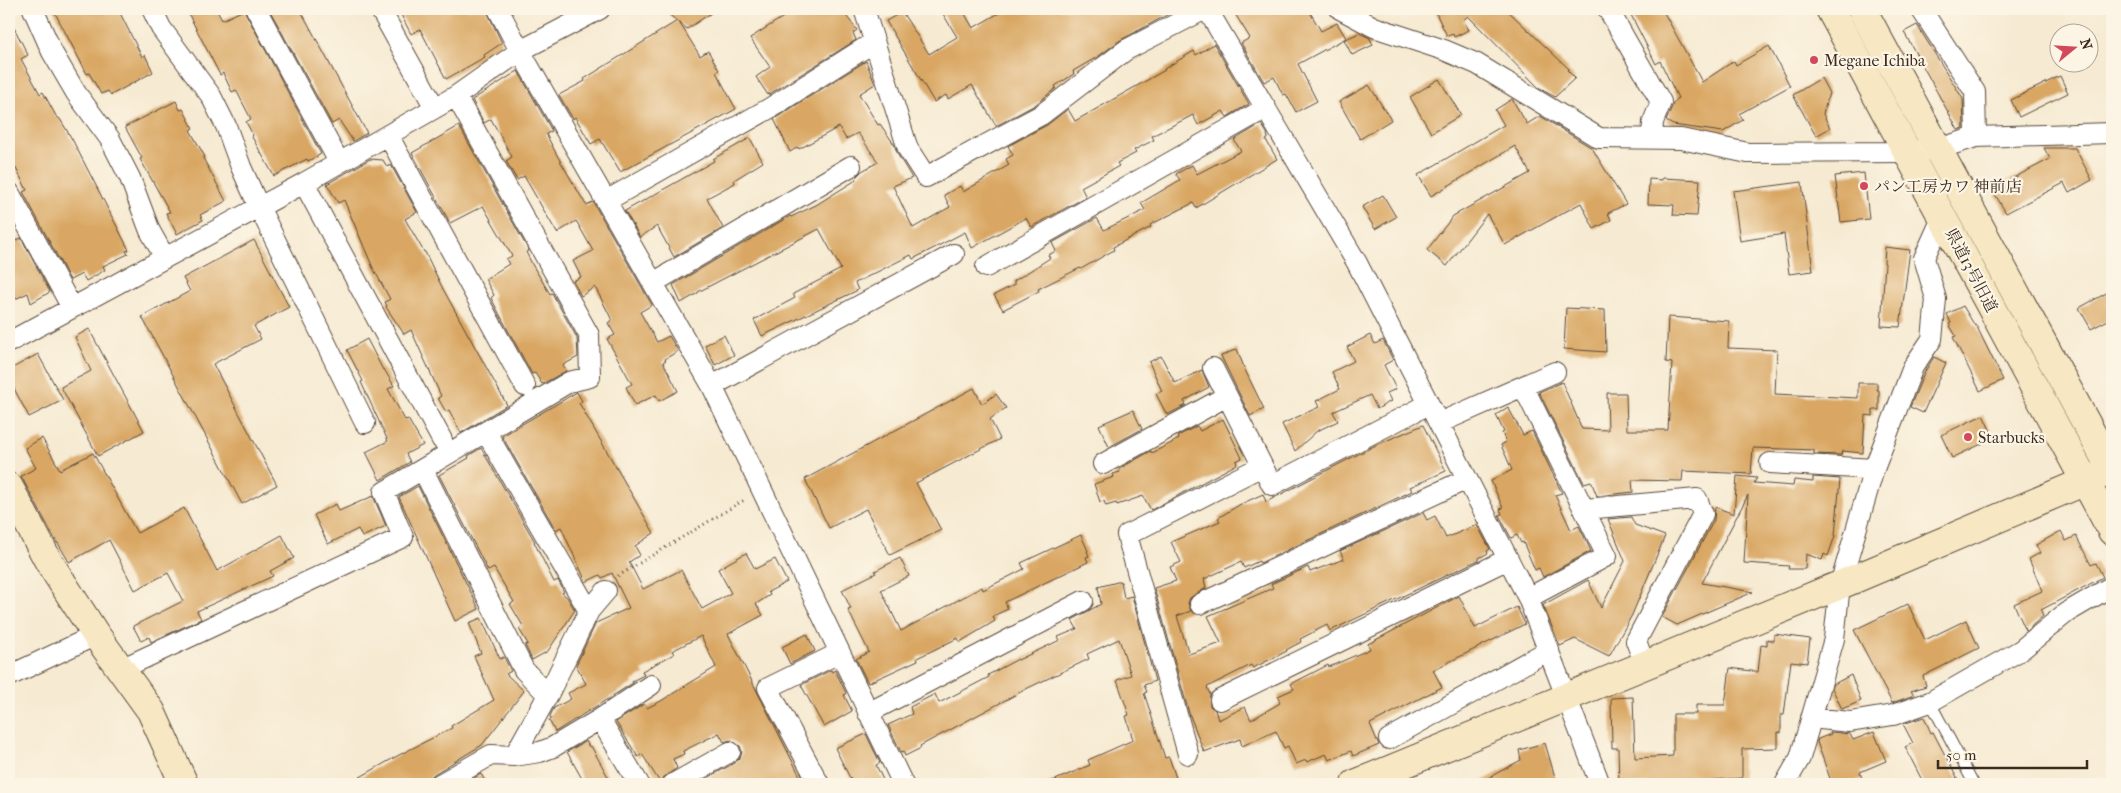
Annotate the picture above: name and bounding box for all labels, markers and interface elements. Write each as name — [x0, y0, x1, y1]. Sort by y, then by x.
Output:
north arrow — [2048, 22, 2098, 72]
text: N — [2076, 36, 2096, 52]
place label: Megane Ichiba — [1824, 51, 1926, 70]
marker: Megane Ichiba — [1808, 54, 1820, 66]
place label: パン工房カワ 神前店 — [1874, 177, 2021, 196]
marker: パン工房カワ 神前店 — [1858, 180, 1870, 192]
street label: 県道13号旧道 — [1942, 225, 2002, 315]
place label: Starbucks — [1978, 428, 2045, 447]
marker: Starbucks — [1962, 431, 1974, 443]
scale bar — [1938, 738, 2087, 770]
text: 50 m — [1946, 746, 1977, 764]

